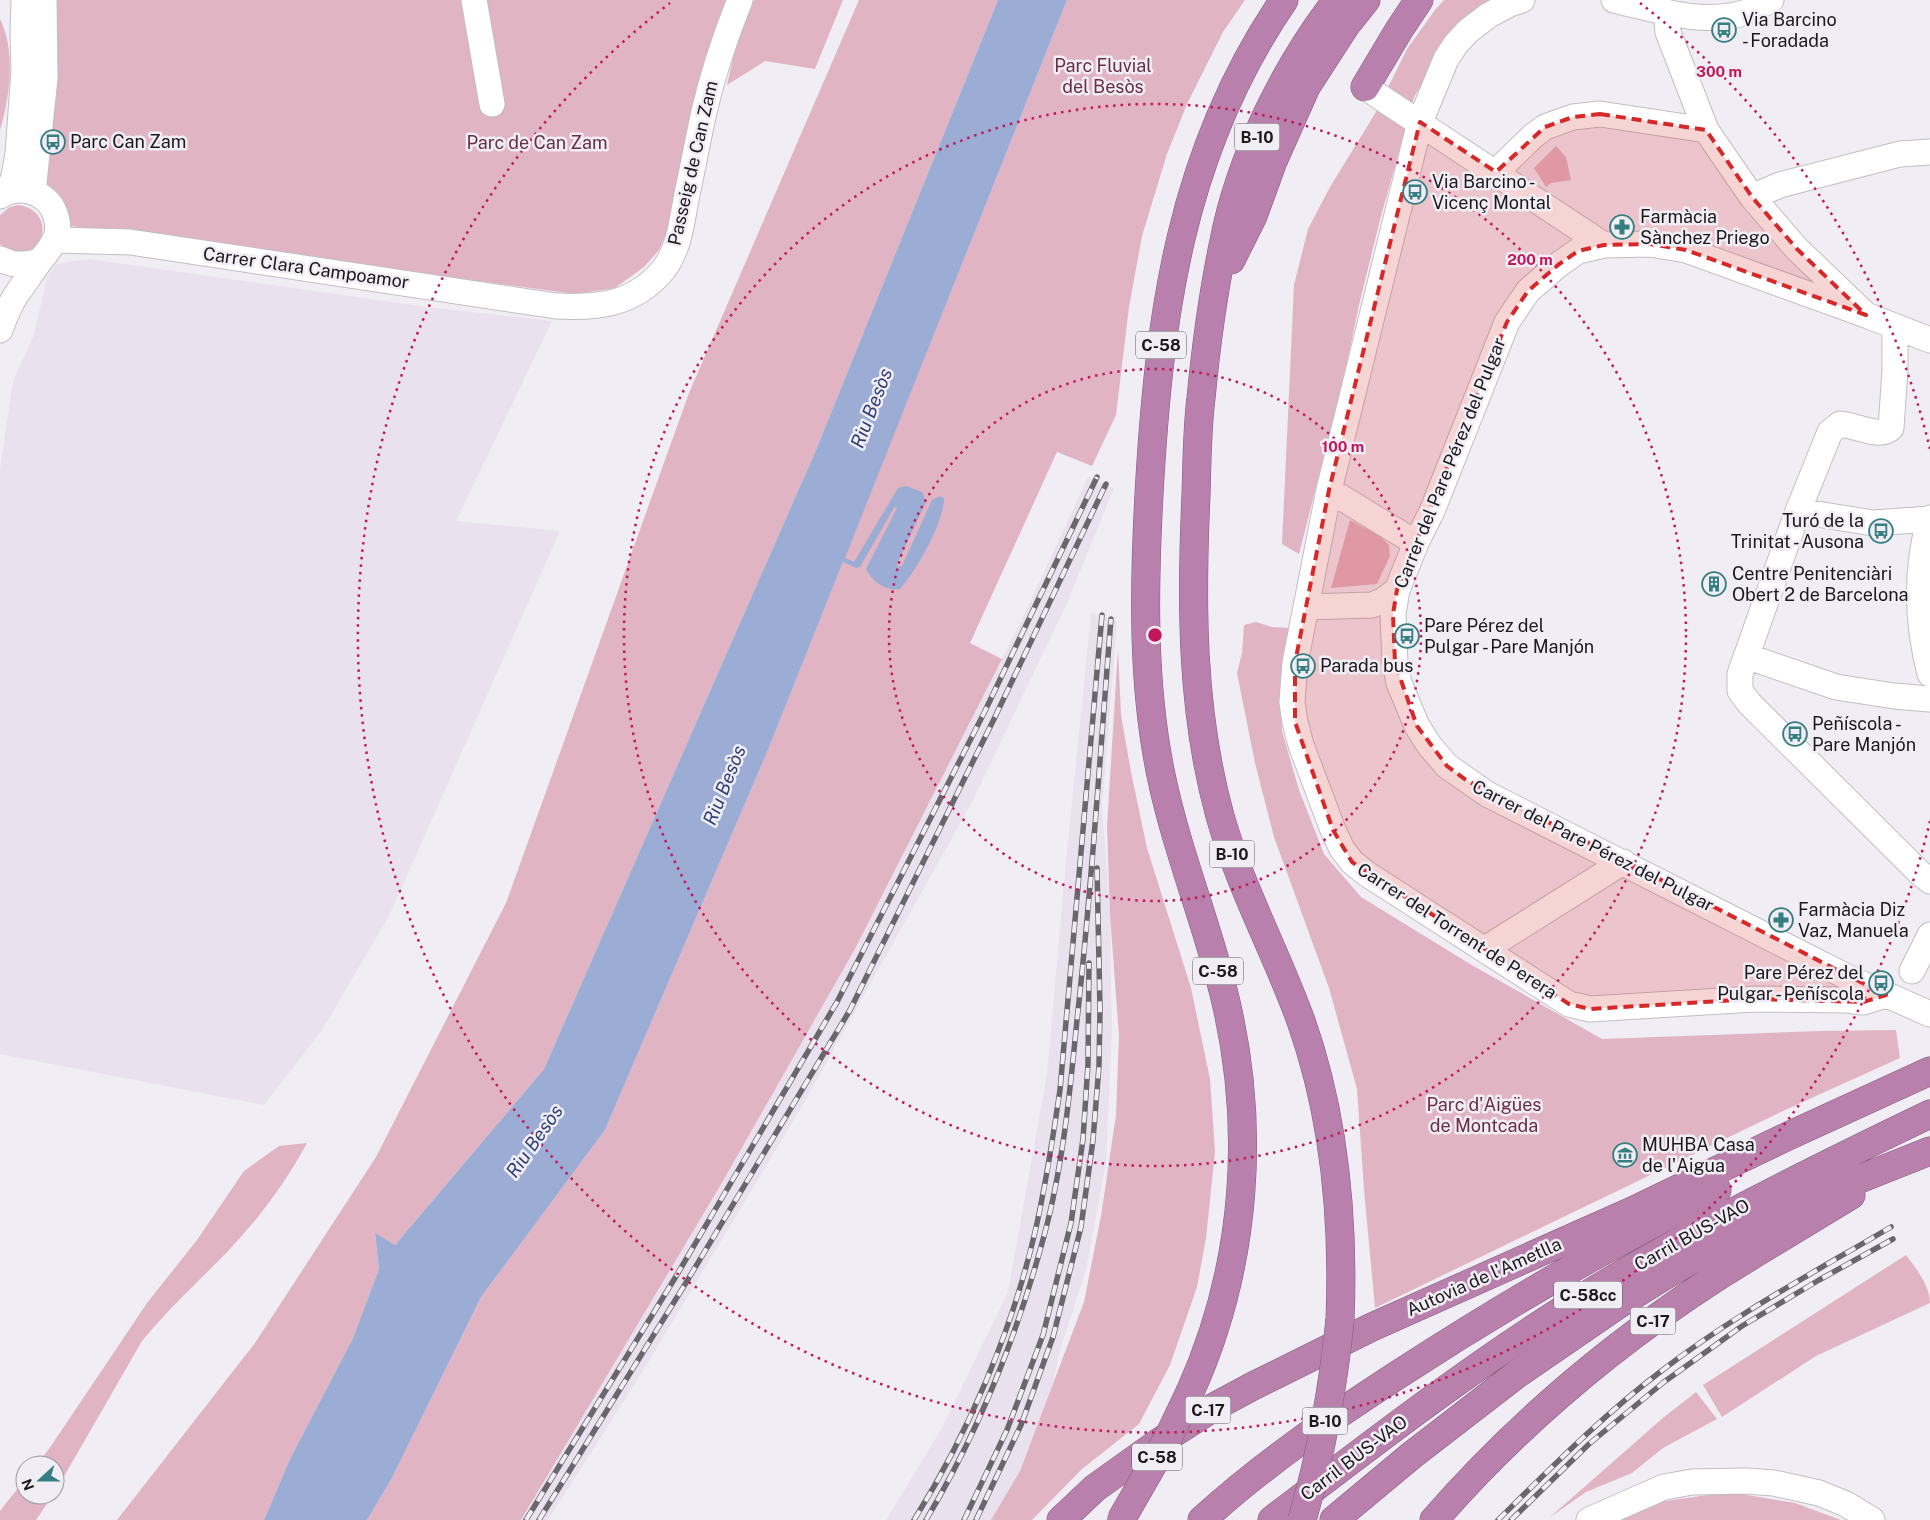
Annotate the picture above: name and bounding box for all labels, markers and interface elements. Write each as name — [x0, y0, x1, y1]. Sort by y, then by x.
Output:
place label: Via Barcino - Foradada — [1742, 9, 1837, 51]
bus stop icon: Via Barcino - Foradada — [1711, 17, 1737, 43]
park label: Parc Fluvial del Besòs — [1054, 55, 1152, 97]
text: 300 m — [1696, 63, 1742, 80]
street label: Passeig de Can Zam — [663, 78, 722, 247]
road number: B-10 — [1234, 124, 1280, 150]
bus stop icon: Parc Can Zam — [40, 129, 66, 155]
place label: Parc Can Zam — [70, 131, 186, 152]
park label: Parc de Can Zam — [466, 132, 608, 153]
place label: Via Barcino - Vicenç Montal — [1432, 171, 1551, 213]
bus stop icon: Via Barcino - Vicenç Montal — [1402, 179, 1428, 205]
place label: Farmàcia Sànchez Priego — [1640, 206, 1770, 248]
pharmacy icon: Farmàcia Sànchez Priego — [1609, 214, 1635, 240]
street label: Carrer Clara Campoamor — [202, 243, 410, 292]
text: 200 m — [1507, 251, 1553, 268]
road number: C-58 — [1136, 332, 1186, 358]
street label: Carrer del Pare Pérez del Pulgar — [1390, 334, 1510, 591]
water label: Riu Besòs — [846, 365, 896, 451]
text: 100 m — [1322, 438, 1364, 455]
place label: Turó de la Trinitat - Ausona — [1731, 510, 1864, 552]
bus stop icon: Turó de la Trinitat - Ausona — [1868, 518, 1894, 544]
place label: Centre Penitenciàri Obert 2 de Barcelona — [1732, 563, 1909, 605]
building icon: Centre Penitenciàri Obert 2 de Barcelona — [1701, 571, 1727, 597]
place label: Pare Pérez del Pulgar - Pare Manjón — [1424, 615, 1594, 657]
bus stop icon: Pare Pérez del Pulgar - Pare Manjón — [1394, 623, 1420, 649]
centre of rings — [1146, 626, 1164, 644]
bus stop icon: Parada bus — [1290, 653, 1316, 679]
place label: Parada bus — [1320, 655, 1413, 676]
place label: Peñíscola - Pare Manjón — [1812, 713, 1916, 755]
bus stop icon: Peñíscola - Pare Manjón — [1782, 721, 1808, 747]
water label: Riu Besòs — [698, 742, 750, 828]
street label: Carrer del Pare Pérez del Pulgar — [1469, 775, 1718, 916]
road number: B-10 — [1210, 841, 1254, 868]
street label: Carrer del Torrent de Perera — [1354, 858, 1561, 1003]
place label: Farmàcia Diz Vaz, Manuela — [1798, 899, 1909, 941]
pharmacy icon: Farmàcia Diz Vaz, Manuela — [1768, 907, 1794, 933]
road number: C-58 — [1193, 958, 1243, 984]
place label: Pare Pérez del Pulgar - Peñíscola — [1717, 962, 1864, 1004]
bus stop icon: Pare Pérez del Pulgar - Peñíscola — [1868, 970, 1894, 996]
park label: Parc d'Aigües de Montcada — [1427, 1094, 1541, 1136]
water label: Riu Besòs — [501, 1100, 567, 1182]
place label: MUHBA Casa de l'Aigua — [1642, 1134, 1755, 1176]
museum icon: MUHBA Casa de l'Aigua — [1612, 1142, 1638, 1168]
street label: Carril BUS-VAO — [1631, 1194, 1753, 1275]
street label: Autovia de l'Ametlla — [1403, 1233, 1565, 1320]
road number: C-58cc — [1554, 1282, 1622, 1308]
road number: C-17 — [1630, 1308, 1676, 1334]
road number: C-17 — [1186, 1396, 1230, 1424]
road number: B-10 — [1302, 1408, 1348, 1434]
street label: Carril BUS-VAO — [1296, 1411, 1411, 1505]
road number: C-58 — [1132, 1444, 1182, 1470]
north arrow — [15, 1455, 65, 1505]
text: N — [18, 1477, 37, 1493]

